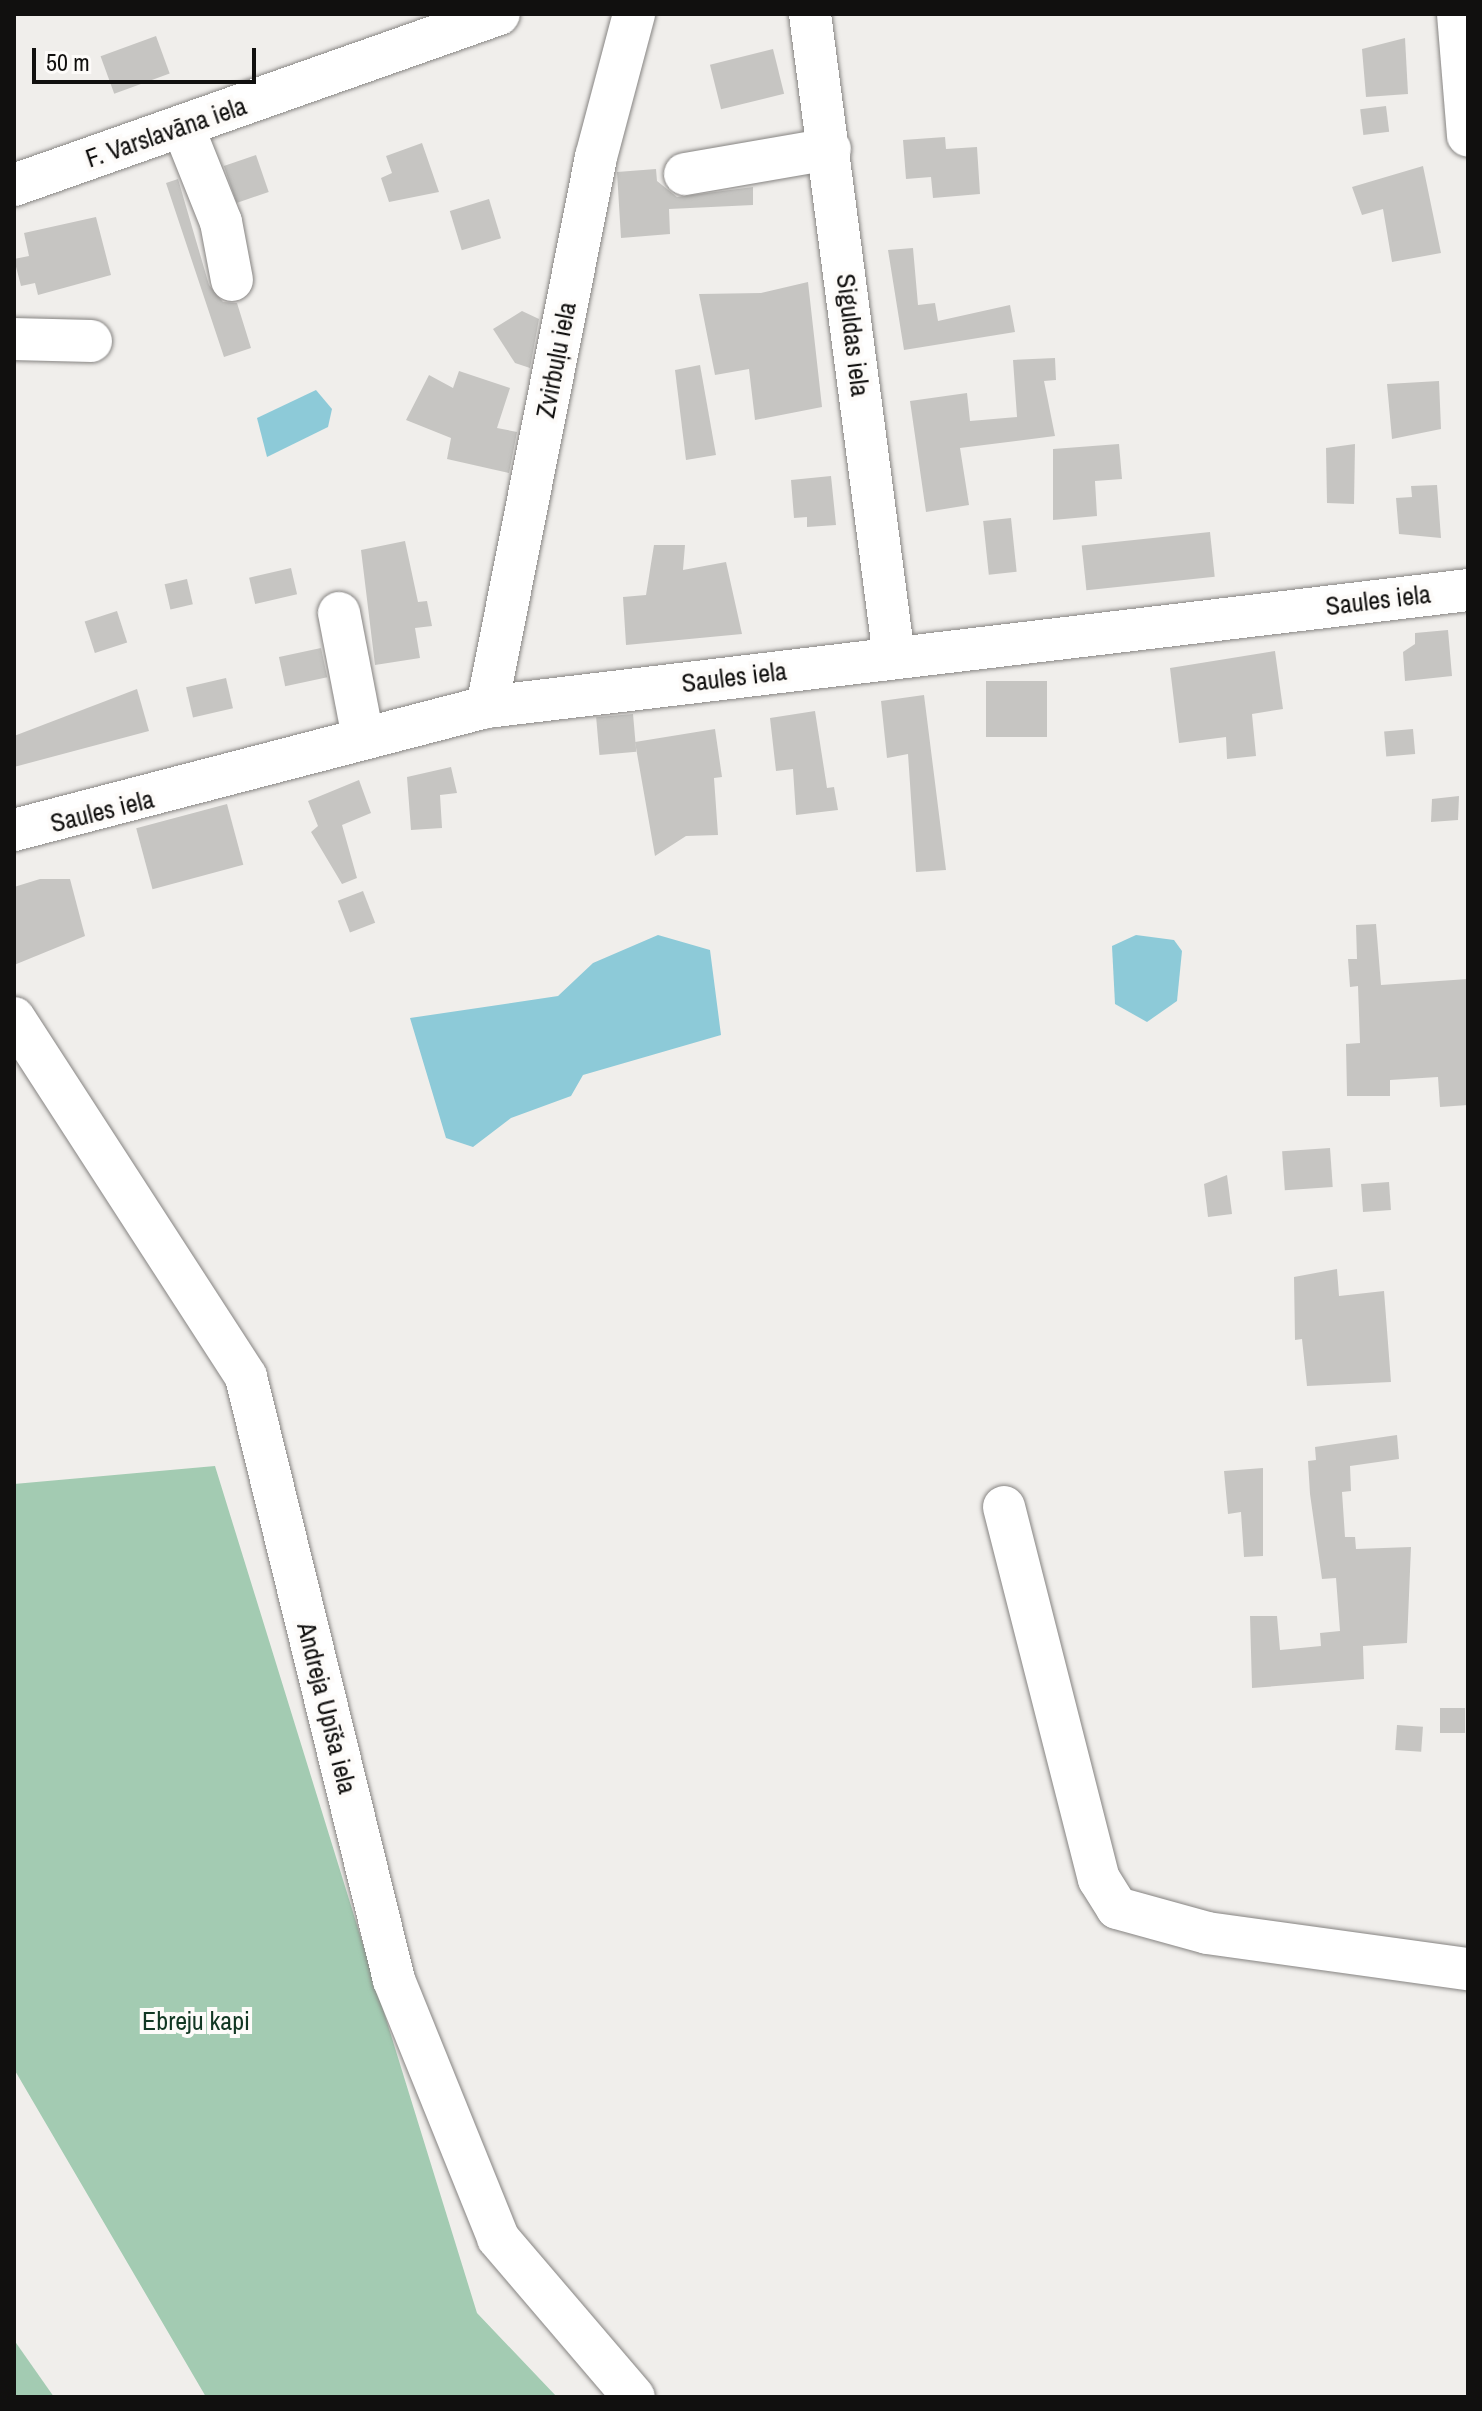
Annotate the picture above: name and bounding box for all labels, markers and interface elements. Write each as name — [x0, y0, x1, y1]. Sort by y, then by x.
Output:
scale bar — [36, 32, 260, 82]
text: 50 m — [46, 46, 90, 78]
street label: F. Varslavāna iela — [82, 90, 250, 174]
street label: Siguldas iela — [830, 272, 876, 398]
street label: Zvirbuļu iela — [529, 299, 583, 421]
street label: Saules iela — [1324, 578, 1432, 622]
street label: Saules iela — [680, 655, 788, 699]
street label: Saules iela — [47, 783, 157, 839]
street label: Andreja Upīša iela — [291, 1619, 363, 1797]
park label: Ebreju kapi — [142, 2005, 250, 2037]

